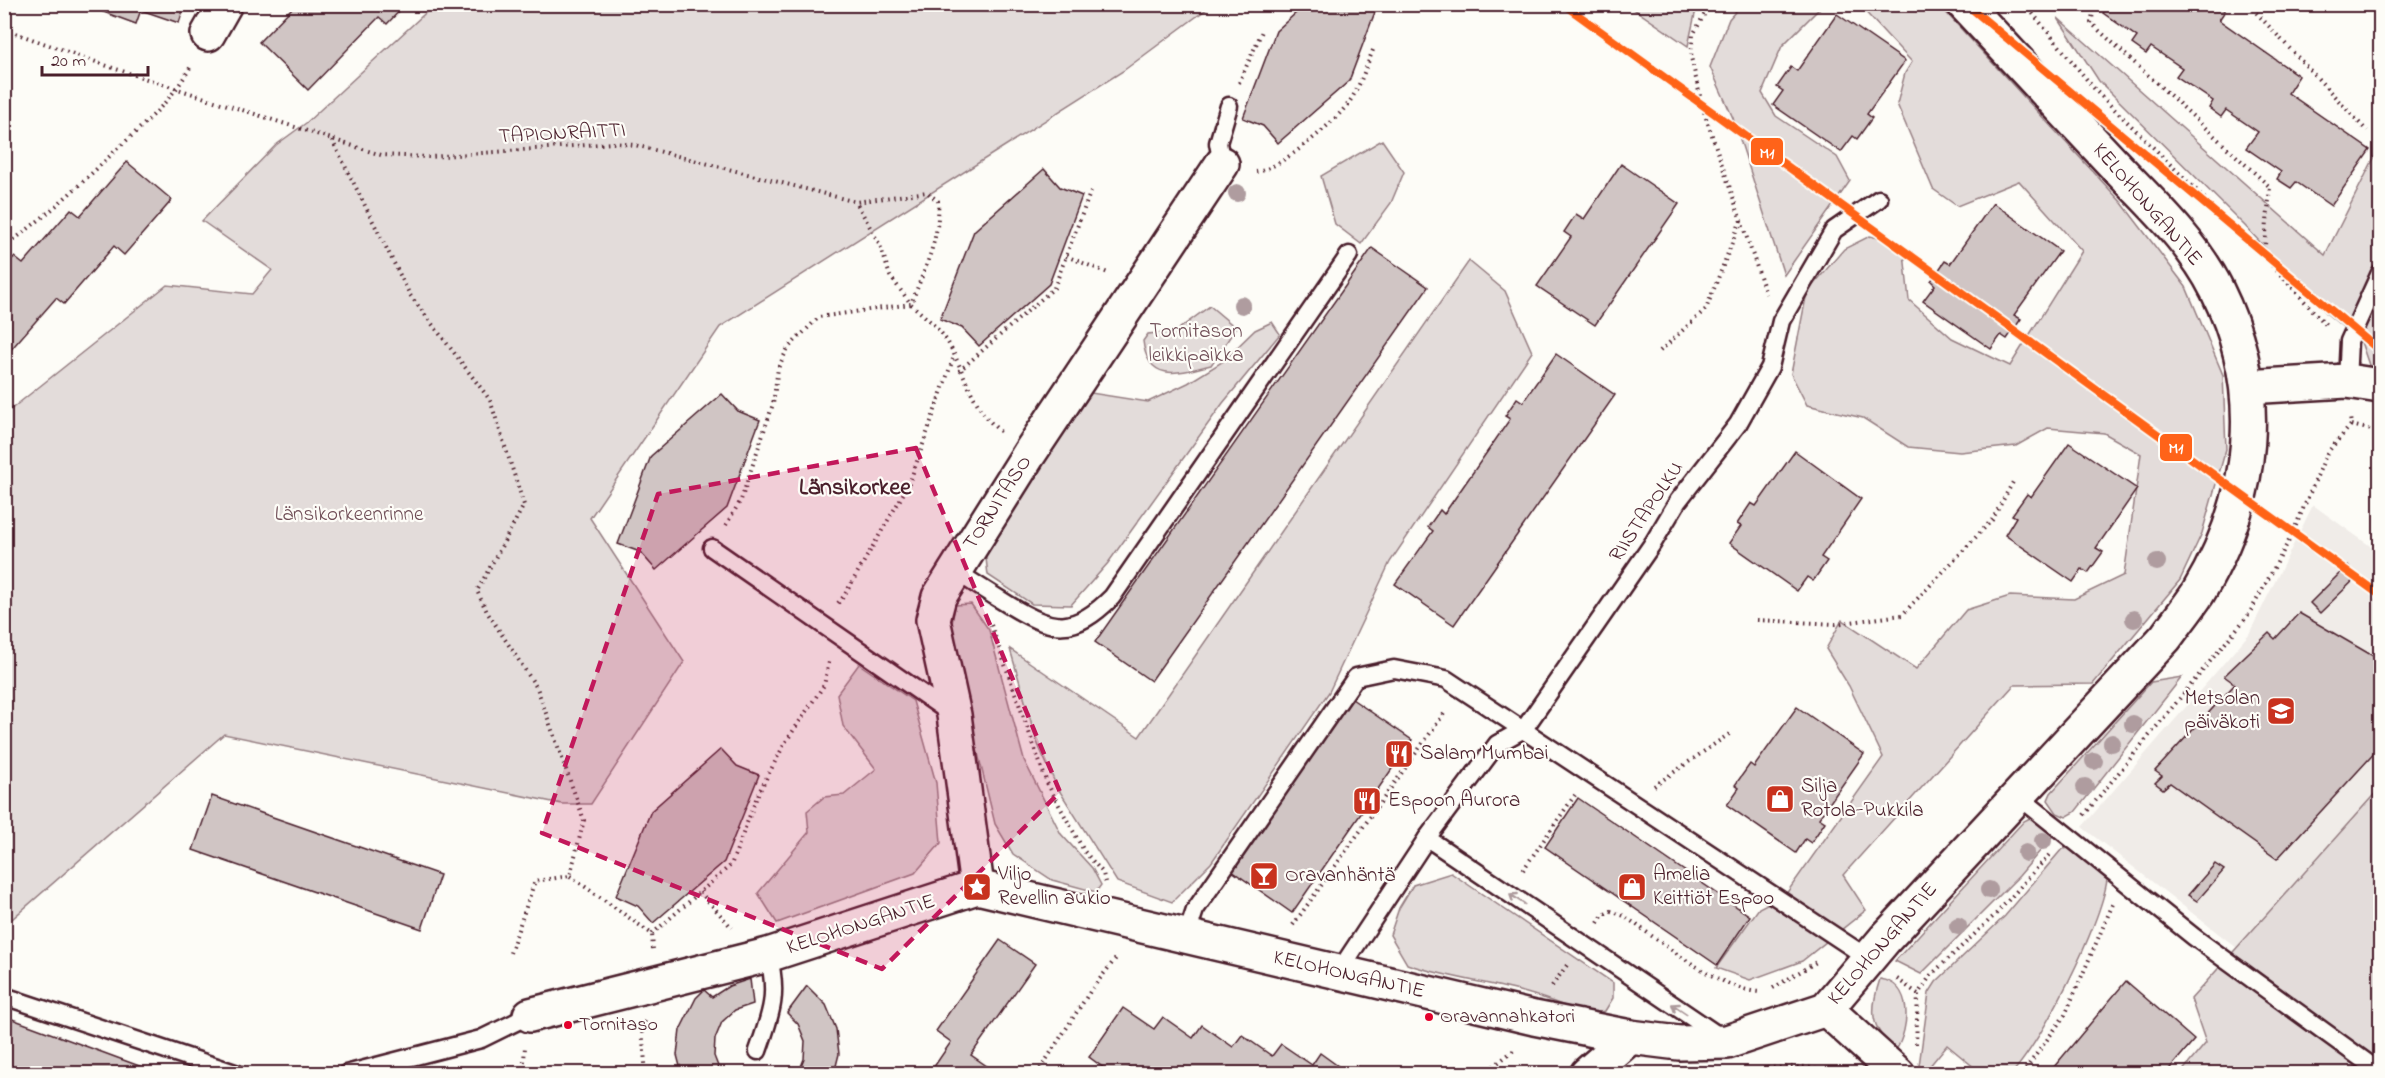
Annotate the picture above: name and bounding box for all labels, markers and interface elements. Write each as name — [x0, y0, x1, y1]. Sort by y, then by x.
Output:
scale bar — [42, 39, 148, 77]
text: 20 m — [51, 49, 86, 75]
street label: TAPIONRAITTI — [498, 116, 626, 152]
line badge: M1 — [1750, 137, 1784, 166]
street label: KELOHONGANTIE — [2085, 137, 2209, 273]
text: M1 — [1760, 142, 1775, 166]
park label: Tornitason leikkipaikka — [1148, 317, 1244, 371]
line badge: M1 — [2159, 433, 2193, 462]
text: M1 — [2169, 437, 2184, 461]
street label: TORNITASO — [956, 450, 1040, 556]
street label: RIISTAPOLKU — [1602, 456, 1692, 568]
district label: Länsikorkee — [799, 471, 912, 506]
park label: Länsikorkeenrinne — [275, 500, 424, 530]
place label: Metsolan päiväkoti — [2184, 684, 2260, 738]
school or university icon: Metsolan päiväkoti — [2265, 695, 2297, 727]
restaurant icon: Salam Mumbai — [1383, 738, 1415, 770]
place label: Salam Mumbai — [1420, 739, 1548, 769]
place label: Silja Rotola-Pukkila — [1801, 772, 1924, 826]
shop icon: Silja Rotola-Pukkila — [1764, 783, 1796, 815]
restaurant icon: Espoon Aurora — [1351, 785, 1383, 817]
place label: Espoon Aurora — [1388, 786, 1520, 816]
place label: Viljo Revellin aukio — [997, 860, 1111, 914]
bar icon: Oravanhäntä — [1248, 860, 1280, 892]
place label: Amelia Keittiöt Espoo — [1653, 860, 1774, 914]
place label: Oravanhäntä — [1285, 861, 1395, 891]
place icon: Viljo Revellin aukio — [961, 871, 993, 903]
shop icon: Amelia Keittiöt Espoo — [1616, 871, 1648, 903]
street label: KELOHONGANTIE — [1821, 876, 1945, 1012]
street label: KELOHONGANTIE — [783, 887, 939, 963]
one-way arrow — [1510, 893, 1526, 905]
street label: KELOHONGANTIE — [1270, 943, 1428, 1007]
place label: Oravannahkatori — [1440, 1003, 1575, 1032]
one-way arrow — [1671, 1003, 1687, 1015]
place label: Tornitaso — [579, 1011, 658, 1040]
marker: Oravannahkatori — [1423, 1011, 1435, 1023]
marker: Tornitaso — [562, 1019, 574, 1031]

